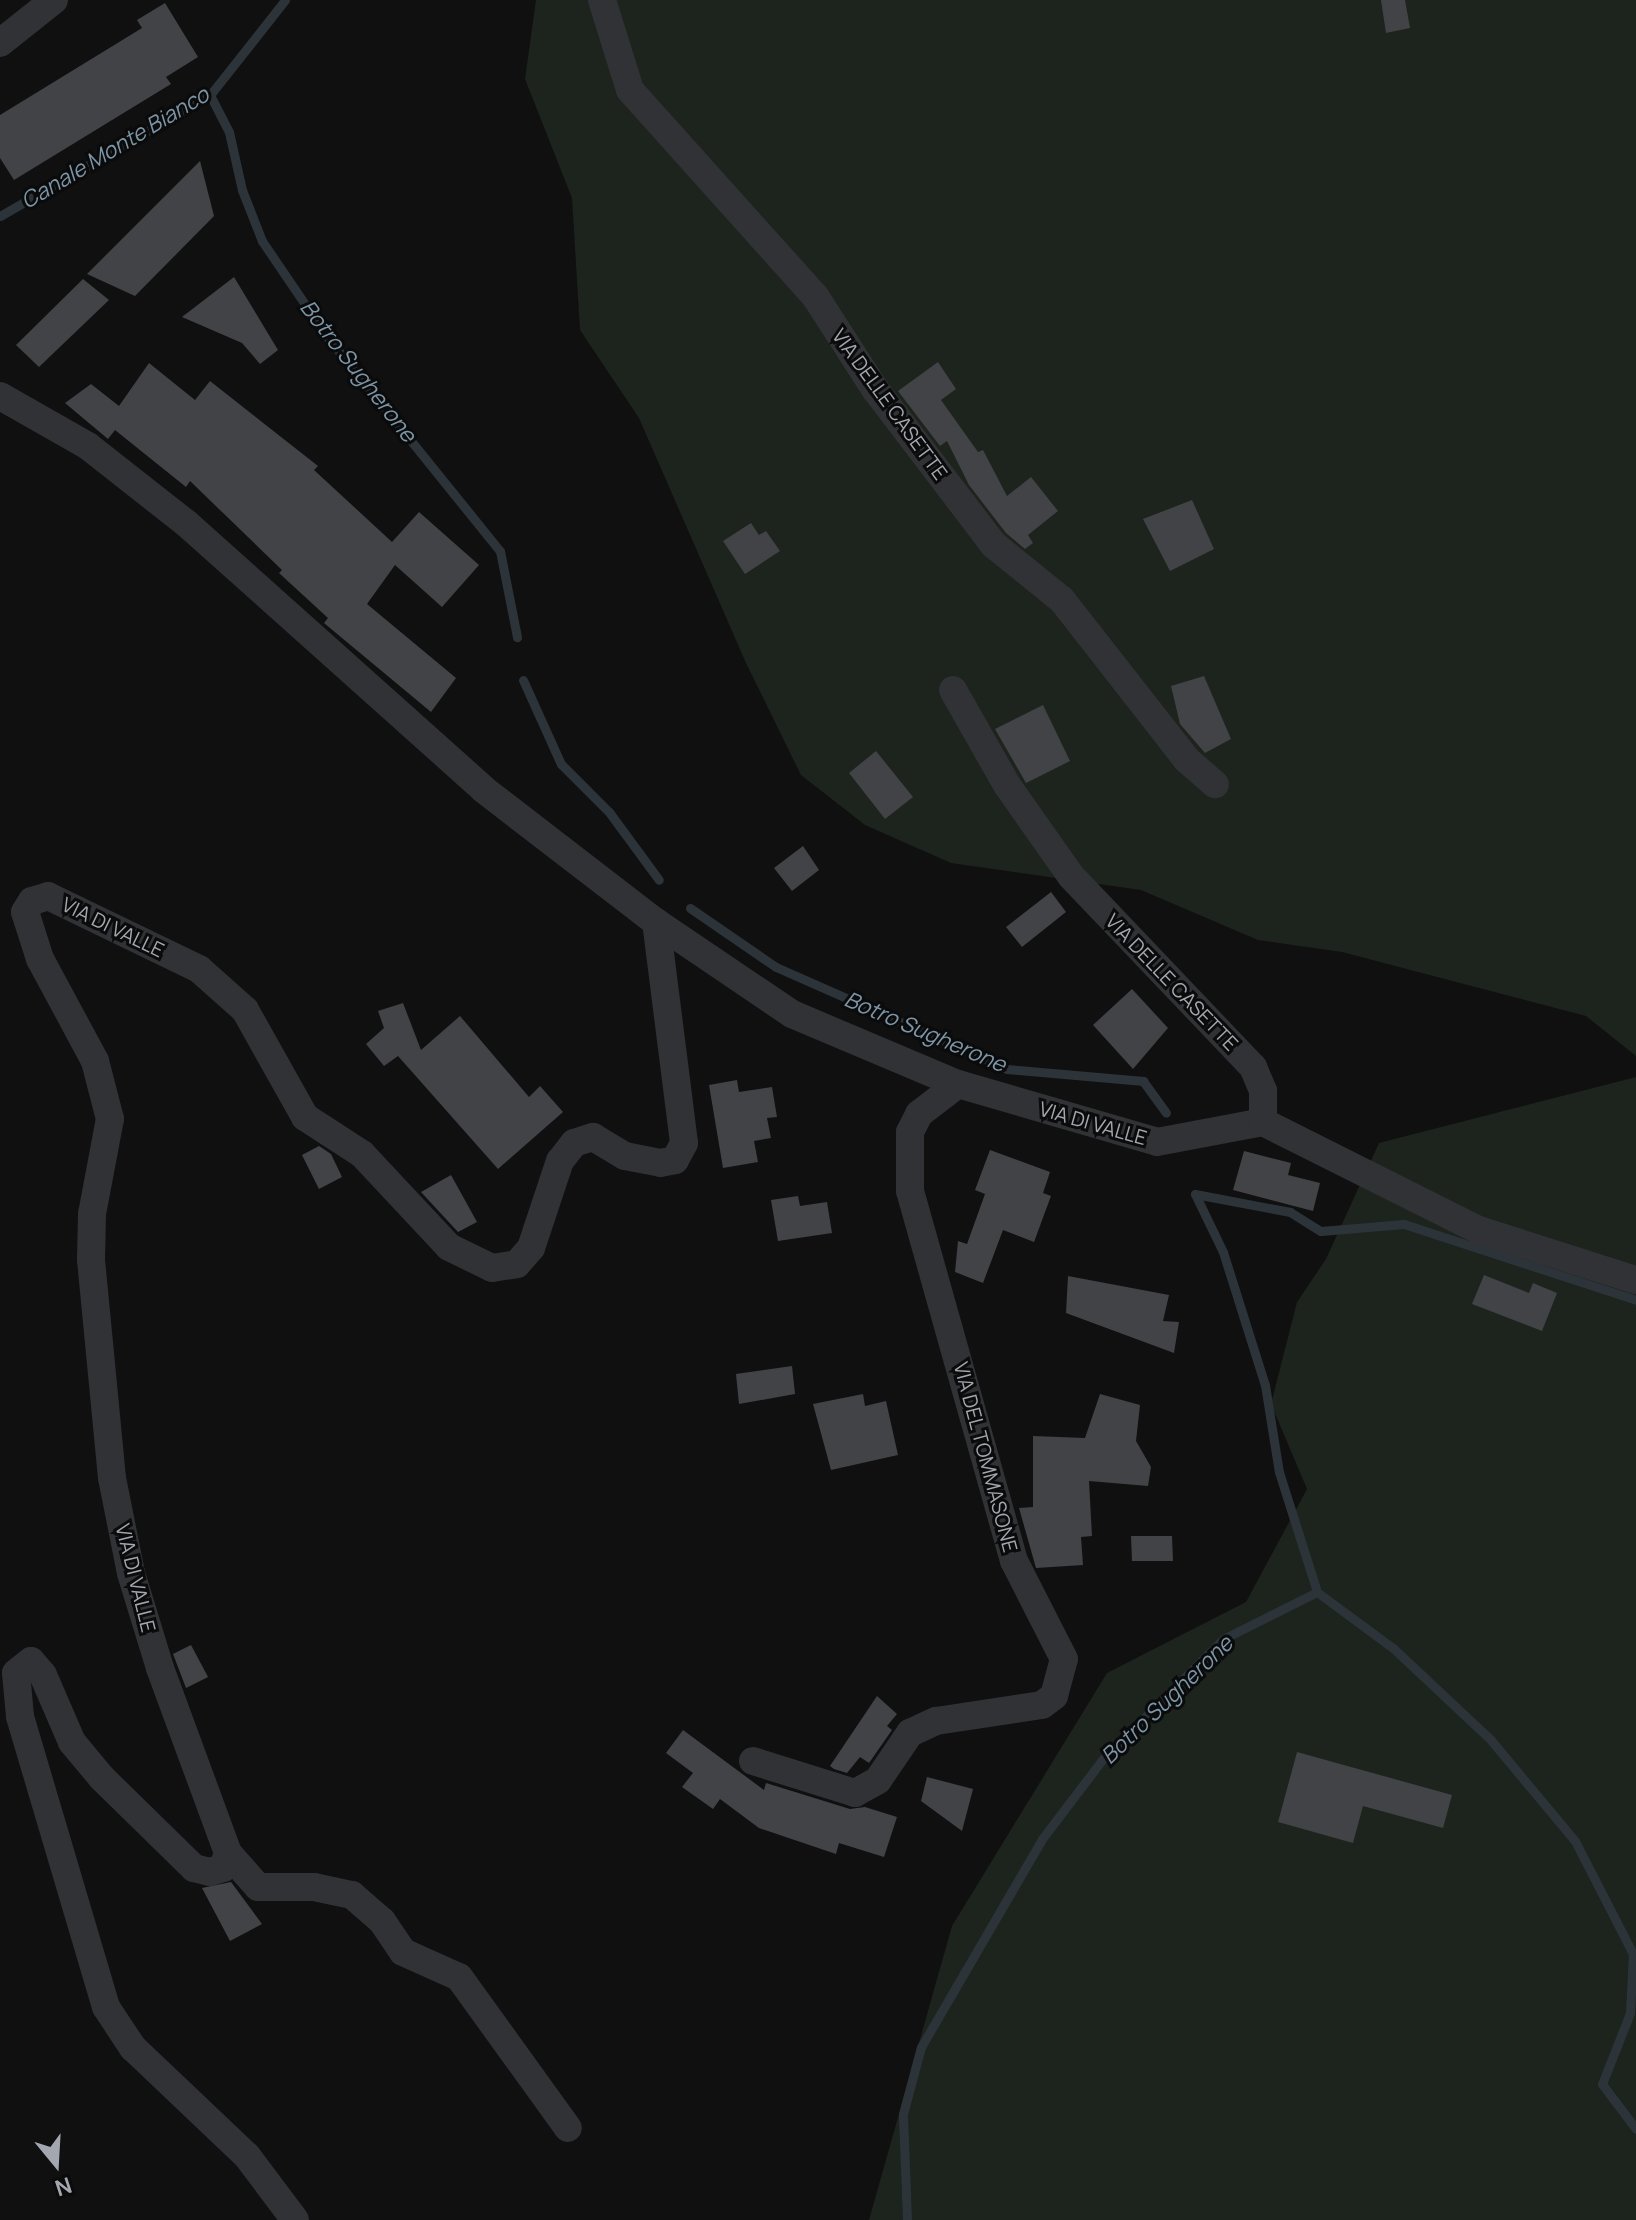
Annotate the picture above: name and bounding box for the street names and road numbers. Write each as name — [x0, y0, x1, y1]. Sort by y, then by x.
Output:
street label: VIA DELLE CASETTE — [827, 324, 953, 484]
street label: VIA DI VALLE — [58, 892, 168, 962]
street label: VIA DELLE CASETTE — [1101, 909, 1243, 1055]
street label: VIA DI VALLE — [1037, 1096, 1149, 1150]
street label: VIA DEL TOMMASONE — [949, 1359, 1023, 1555]
street label: VIA DI VALLE — [111, 1521, 161, 1635]

